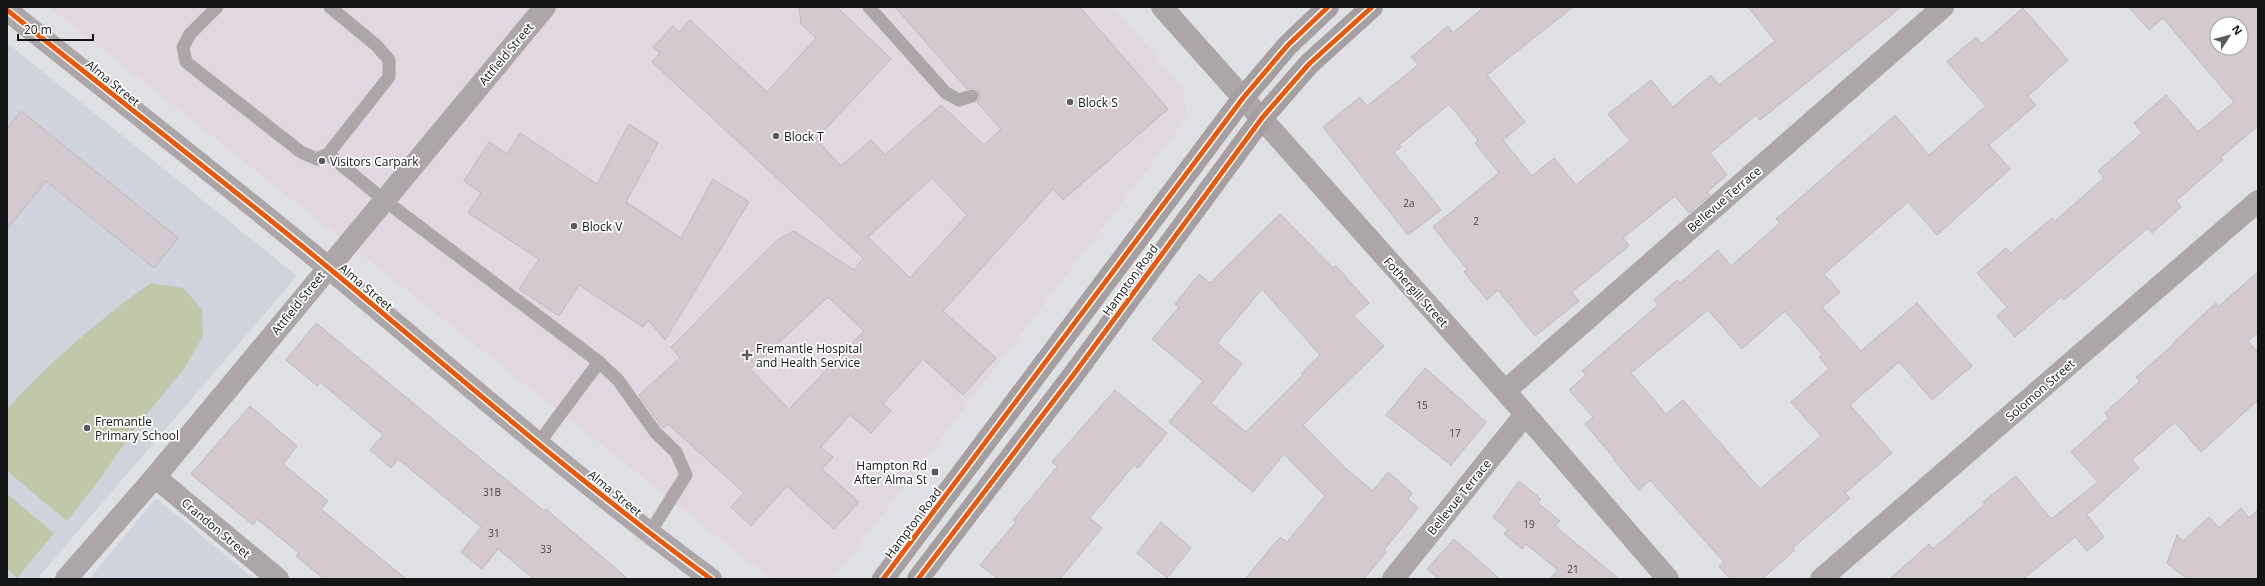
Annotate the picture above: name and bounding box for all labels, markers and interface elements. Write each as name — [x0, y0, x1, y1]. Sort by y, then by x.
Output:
scale bar — [18, 16, 93, 42]
north arrow — [2209, 16, 2249, 56]
street label: Attfield Street — [475, 19, 537, 89]
text: 20 m — [24, 21, 52, 38]
text: N — [2229, 22, 2246, 38]
street label: Alma Street — [82, 56, 144, 110]
place label: Block S — [1078, 94, 1118, 111]
marker: Block S — [1065, 97, 1075, 107]
place label: Block T — [784, 128, 824, 145]
marker: Block T — [771, 131, 781, 141]
place label: Visitors Carpark — [330, 153, 419, 170]
marker: Visitors Carpark — [317, 156, 327, 166]
street label: Bellevue Terrace — [1683, 162, 1765, 236]
house number: 2a — [1403, 196, 1415, 210]
house number: 2 — [1473, 214, 1479, 228]
place label: Block V — [582, 218, 623, 235]
marker: Block V — [569, 221, 579, 231]
street label: Hampton Road — [1098, 241, 1162, 319]
street label: Fothergill Street — [1380, 253, 1452, 331]
street label: Alma Street — [336, 260, 396, 314]
street label: Attfield Street — [267, 268, 329, 338]
place label: Fremantle Hospital and Health Service — [756, 340, 862, 371]
marker: Fremantle Hospital and Health Service — [741, 349, 753, 361]
street label: Solomon Street — [2002, 355, 2078, 425]
house number: 15 — [1416, 398, 1428, 412]
place label: Fremantle Primary School — [95, 413, 179, 444]
marker: Fremantle Primary School — [82, 423, 92, 433]
house number: 17 — [1449, 426, 1461, 440]
street label: Bellevue Terrace — [1423, 455, 1495, 538]
place label: Hampton Rd After Alma St — [854, 457, 927, 488]
street label: Alma Street — [584, 466, 646, 520]
marker: Hampton Rd After Alma St — [930, 467, 940, 477]
street label: Hampton Road — [881, 484, 945, 562]
house number: 31B — [483, 485, 501, 499]
street label: Crandon Street — [178, 494, 254, 562]
house number: 19 — [1523, 517, 1535, 531]
house number: 31 — [488, 526, 500, 540]
house number: 33 — [540, 542, 552, 556]
house number: 21 — [1567, 562, 1579, 576]

